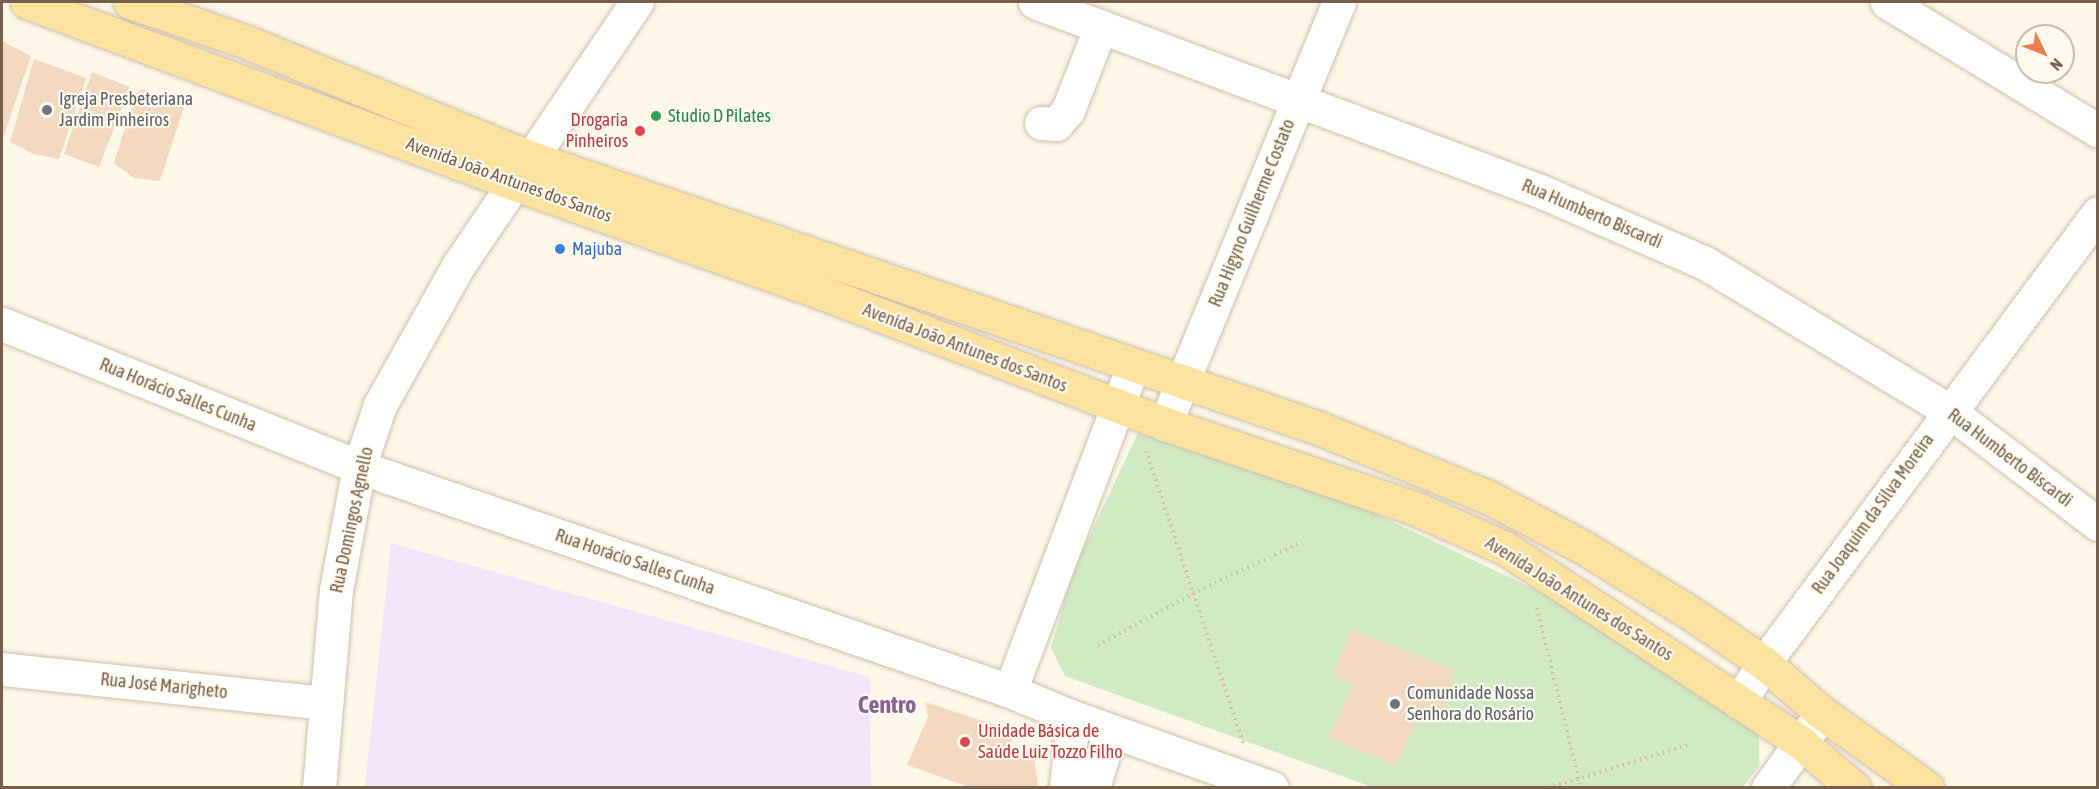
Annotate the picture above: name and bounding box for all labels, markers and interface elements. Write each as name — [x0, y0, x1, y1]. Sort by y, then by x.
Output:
north arrow — [2015, 24, 2075, 84]
text: N — [2047, 55, 2067, 75]
place label: Igreja Presbeteriana Jardim Pinheiros — [59, 89, 193, 132]
marker: Igreja Presbeteriana Jardim Pinheiros — [40, 103, 54, 117]
place label: Studio D Pilates — [668, 105, 771, 127]
marker: Studio D Pilates — [649, 109, 663, 123]
place label: Drogaria Pinheiros — [566, 110, 628, 152]
street label: Rua Higyno Guilherme Costato — [1204, 116, 1300, 310]
marker: Drogaria Pinheiros — [633, 124, 647, 138]
street label: Avenida João Antunes dos Santos — [403, 133, 615, 227]
street label: Rua Humberto Biscardi — [1519, 175, 1665, 253]
place label: Majuba — [572, 238, 622, 260]
marker: Majuba — [553, 242, 567, 256]
street label: Avenida João Antunes dos Santos — [860, 299, 1070, 397]
street label: Rua Horácio Salles Cunha — [96, 354, 260, 436]
street label: Rua Humberto Biscardi — [1943, 404, 2077, 512]
street label: Rua Joaquim da Silva Moreira — [1808, 430, 1938, 598]
street label: Rua Domingos Agnello — [326, 445, 378, 595]
street label: Rua Horácio Salles Cunha — [552, 525, 718, 599]
street label: Avenida João Antunes dos Santos — [1481, 532, 1677, 666]
street label: Rua José Marigheto — [99, 669, 229, 703]
place label: Comunidade Nossa Senhora do Rosário — [1407, 683, 1534, 726]
district label: Centro — [858, 691, 916, 719]
marker: Comunidade Nossa Senhora do Rosário — [1388, 697, 1402, 711]
place label: Unidade Básica de Saúde Luiz Tozzo Filho — [978, 721, 1123, 764]
marker: Unidade Básica de Saúde Luiz Tozzo Filho — [956, 733, 974, 751]

